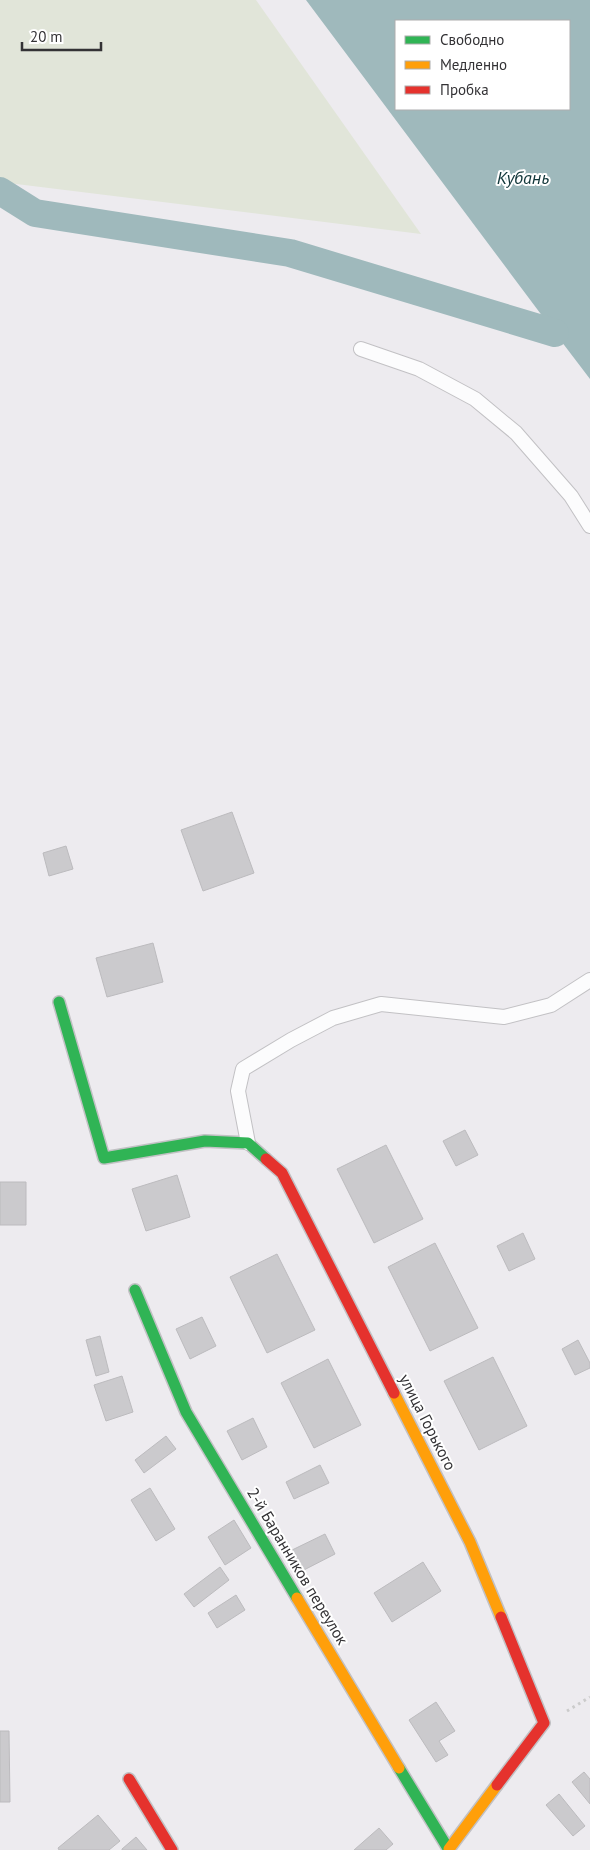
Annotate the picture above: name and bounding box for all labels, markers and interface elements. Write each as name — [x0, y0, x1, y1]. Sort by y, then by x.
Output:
scale bar — [22, 20, 101, 52]
legend — [395, 20, 570, 110]
text: 20 m — [30, 27, 63, 46]
text: Свободно — [440, 30, 504, 49]
text: Медленно — [440, 55, 507, 74]
text: Пробка — [440, 80, 489, 99]
water label: Кубань — [497, 166, 549, 189]
street label: улица Горького — [395, 1371, 461, 1473]
street label: 2-й Баранников переулок — [243, 1484, 353, 1649]

